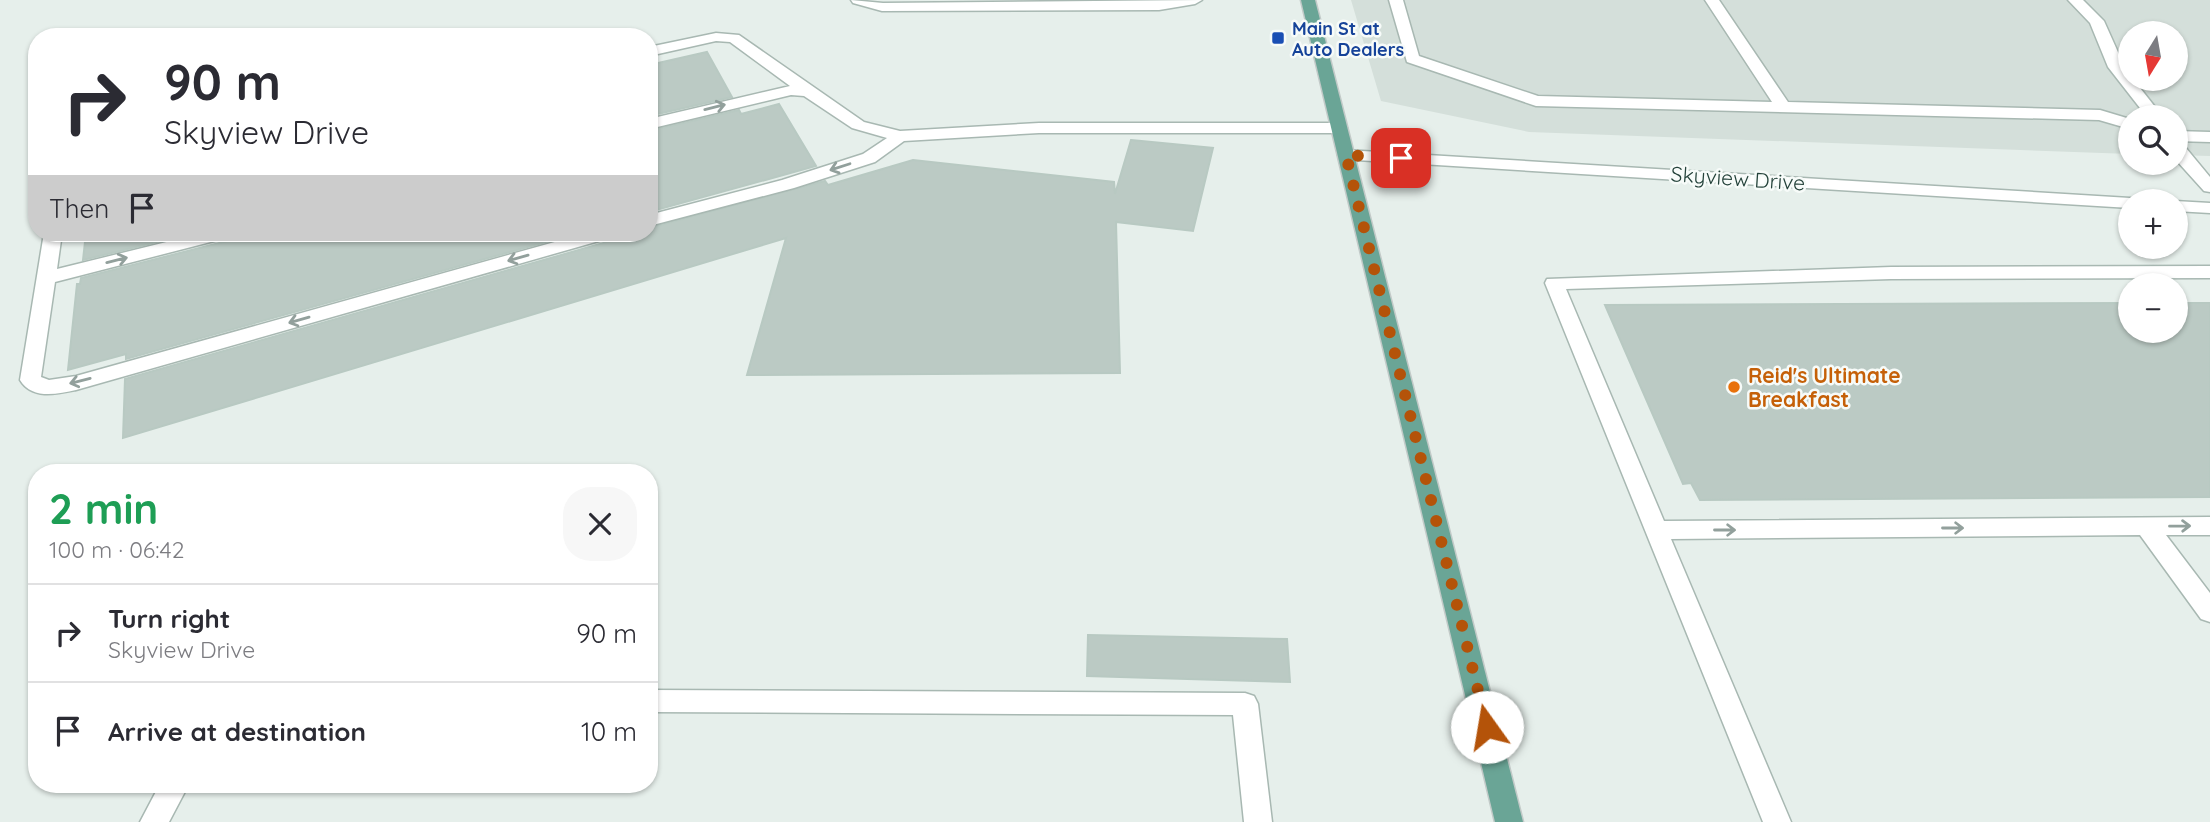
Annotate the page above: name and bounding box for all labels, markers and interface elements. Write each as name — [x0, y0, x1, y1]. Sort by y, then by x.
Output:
place label: Main St at Auto Dealers — [1292, 17, 1405, 61]
north arrow — [2118, 21, 2188, 91]
map controls — [2118, 21, 2188, 343]
marker: Main St at Auto Dealers — [1270, 30, 1286, 46]
text: 90 m — [164, 51, 281, 112]
icon: right — [49, 56, 140, 147]
one-way arrow — [704, 100, 726, 113]
button: search — [2118, 105, 2188, 175]
text: Skyview Drive — [164, 112, 369, 152]
pin — [1371, 128, 1431, 188]
icon: arrive — [1382, 139, 1420, 177]
street label: Skyview Drive — [1670, 160, 1806, 196]
one-way arrow — [830, 162, 852, 175]
icon: arrive — [123, 189, 161, 227]
button: + — [2118, 189, 2188, 259]
text: Then — [49, 192, 109, 225]
one-way arrow — [507, 252, 529, 265]
one-way arrow — [105, 253, 127, 266]
button: − — [2118, 273, 2188, 343]
one-way arrow — [288, 314, 310, 327]
place label: Reid's Ultimate Breakfast — [1748, 362, 1901, 412]
one-way arrow — [69, 375, 92, 388]
marker: Reid's Ultimate Breakfast — [1726, 379, 1742, 395]
text: 2 min — [49, 482, 158, 535]
button: close — [563, 487, 637, 561]
one-way arrow — [2168, 519, 2191, 533]
one-way arrow — [1941, 521, 1964, 535]
one-way arrow — [1713, 523, 1736, 536]
text: 100 m · 06:42 — [49, 535, 184, 564]
text: Turn right — [108, 602, 230, 635]
icon: right — [49, 614, 87, 652]
text: 90 m — [576, 617, 637, 650]
text: Skyview Drive — [108, 635, 255, 664]
position arrow — [1450, 690, 1524, 764]
icon: arrive — [49, 712, 87, 750]
text: Arrive at destination — [108, 715, 366, 748]
text: 10 m — [581, 715, 637, 748]

